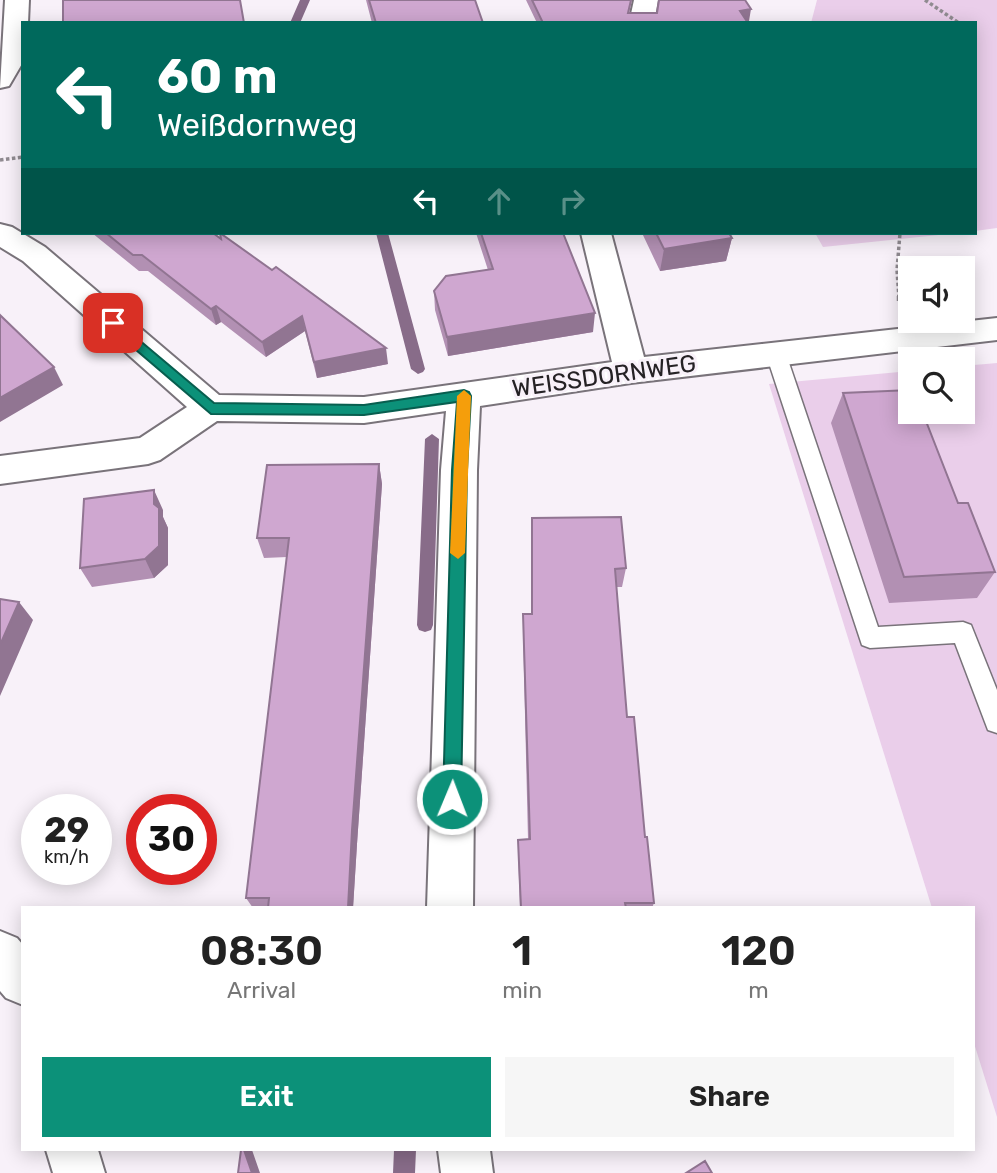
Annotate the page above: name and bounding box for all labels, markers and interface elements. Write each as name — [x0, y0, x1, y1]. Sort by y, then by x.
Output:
text: 60 m — [157, 47, 278, 105]
icon: left — [42, 49, 133, 140]
text: Weißdornweg — [157, 106, 357, 144]
icon: left — [407, 182, 445, 220]
icon: ahead — [480, 182, 518, 220]
icon: right — [553, 182, 591, 220]
map controls — [898, 256, 975, 424]
button: sound — [898, 256, 975, 333]
pin — [83, 293, 143, 353]
icon: arrive — [94, 304, 132, 342]
button: search — [898, 347, 975, 424]
street label: WEISSDORNWEG — [510, 349, 698, 403]
position arrow — [415, 762, 489, 836]
speed limit sign: 30 — [126, 794, 217, 885]
text: 29 — [44, 809, 89, 851]
text: km/h — [44, 846, 89, 868]
text: 08:30 — [200, 926, 323, 976]
text: 1 — [512, 926, 532, 976]
text: 120 — [721, 926, 796, 976]
text: Arrival — [227, 976, 296, 1004]
text: min — [502, 976, 542, 1004]
text: m — [748, 976, 769, 1004]
button: Exit — [42, 1057, 491, 1137]
button: Share — [505, 1057, 954, 1137]

